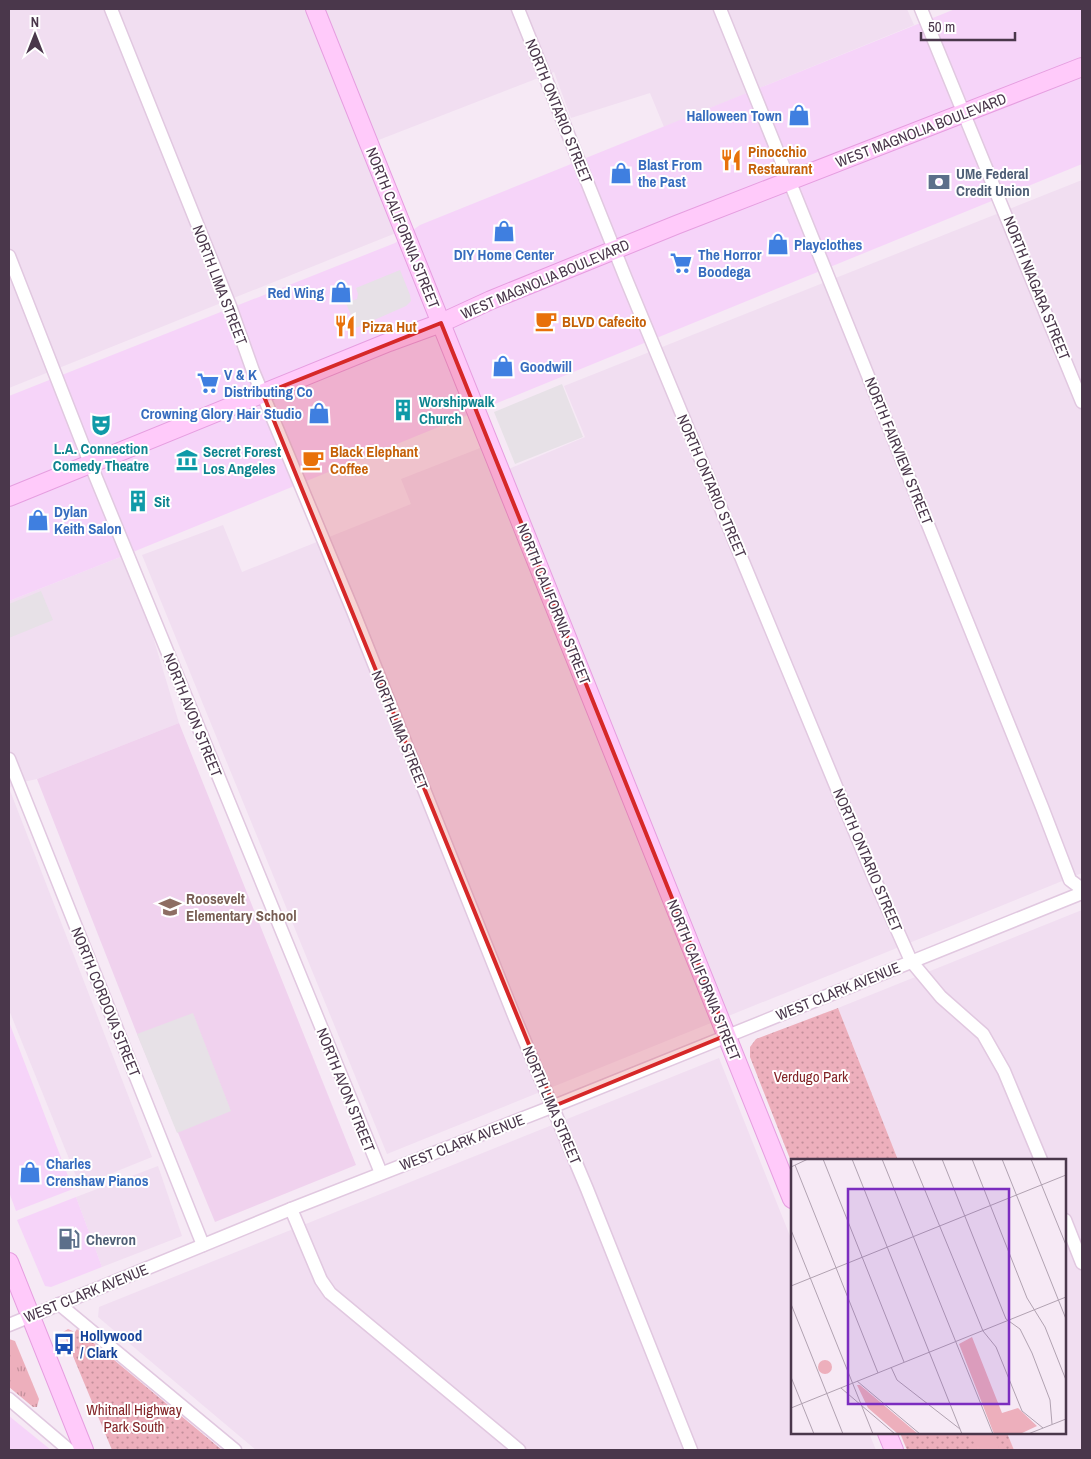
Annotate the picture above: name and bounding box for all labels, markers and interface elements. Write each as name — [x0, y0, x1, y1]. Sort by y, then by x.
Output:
north arrow — [10, 10, 60, 60]
scale bar — [921, 10, 1015, 42]
text: N — [31, 13, 39, 31]
text: 50 m — [928, 16, 955, 37]
street label: NORTH ONTARIO STREET — [520, 36, 598, 187]
street label: WEST MAGNOLIA BOULEVARD — [833, 88, 1010, 172]
shop icon: Halloween Town — [786, 102, 812, 128]
place label: Halloween Town — [687, 105, 782, 126]
place label: Pinocchio Restaurant — [748, 141, 812, 179]
street label: NORTH CALIFORNIA STREET — [361, 144, 445, 312]
restaurant icon: Pinocchio Restaurant — [718, 147, 744, 173]
place label: Blast From the Past — [638, 154, 702, 192]
shop icon: Blast From the Past — [608, 160, 634, 186]
place label: UMe Federal Credit Union — [956, 163, 1030, 201]
bank icon: UMe Federal Credit Union — [926, 169, 952, 195]
street label: NORTH NIAGARA STREET — [998, 213, 1076, 364]
shop icon: DIY Home Center — [491, 218, 517, 244]
street label: NORTH LIMA STREET — [187, 222, 253, 348]
shop icon: Playclothes — [765, 231, 791, 257]
street label: WEST MAGNOLIA BOULEVARD — [457, 234, 633, 324]
place label: Playclothes — [794, 234, 863, 255]
place label: DIY Home Center — [454, 244, 554, 265]
place label: The Horror Boodega — [698, 244, 762, 282]
supermarket icon: The Horror Boodega — [668, 250, 694, 276]
shop icon: Red Wing — [328, 279, 354, 305]
place label: Red Wing — [267, 282, 324, 303]
cafe icon: BLVD Cafecito — [533, 308, 559, 334]
place label: BLVD Cafecito — [562, 311, 647, 332]
restaurant icon: Pizza Hut — [332, 313, 358, 339]
place label: Pizza Hut — [362, 316, 417, 337]
shop icon: Goodwill — [490, 353, 516, 379]
place label: Goodwill — [520, 356, 572, 377]
place label: V & K Distributing Co — [224, 364, 313, 402]
supermarket icon: V & K Distributing Co — [195, 370, 221, 396]
street label: NORTH FAIRVIEW STREET — [860, 374, 938, 528]
place label: Worshipwalk Church — [419, 391, 495, 429]
building icon: Worshipwalk Church — [390, 397, 416, 423]
shop icon: Crowning Glory Hair Studio — [306, 400, 332, 426]
place label: Crowning Glory Hair Studio — [141, 403, 302, 424]
street label: NORTH ONTARIO STREET — [672, 411, 752, 561]
theatre icon: L.A. Connection Comedy Theatre — [88, 412, 114, 438]
place label: L.A. Connection Comedy Theatre — [53, 438, 149, 476]
place label: Secret Forest Los Angeles — [203, 441, 281, 479]
place label: Black Elephant Coffee — [330, 441, 418, 479]
museum icon: Secret Forest Los Angeles — [174, 447, 200, 473]
cafe icon: Black Elephant Coffee — [300, 447, 326, 473]
building icon: Sit — [125, 488, 151, 514]
place label: Sit — [154, 491, 170, 512]
place label: Dylan Keith Salon — [54, 501, 122, 539]
shop icon: Dylan Keith Salon — [25, 507, 51, 533]
street label: NORTH CALIFORNIA STREET — [512, 520, 596, 688]
street label: NORTH AVON STREET — [159, 650, 228, 781]
street label: NORTH LIMA STREET — [366, 667, 434, 793]
street label: NORTH ONTARIO STREET — [828, 785, 908, 935]
place label: Roosevelt Elementary School — [186, 888, 297, 926]
school or university icon: Roosevelt Elementary School — [157, 894, 183, 920]
street label: NORTH CALIFORNIA STREET — [662, 896, 746, 1064]
street label: NORTH CORDOVA STREET — [66, 924, 146, 1080]
street label: WEST CLARK AVENUE — [773, 957, 903, 1025]
street label: NORTH AVON STREET — [312, 1025, 381, 1156]
street label: NORTH LIMA STREET — [518, 1042, 587, 1168]
park label: Verdugo Park — [774, 1066, 849, 1087]
street label: WEST CLARK AVENUE — [397, 1109, 527, 1175]
place label: Charles Crenshaw Pianos — [46, 1153, 149, 1191]
shop icon: Charles Crenshaw Pianos — [17, 1159, 43, 1185]
inset map — [791, 1159, 1066, 1434]
fuel station icon: Chevron — [56, 1226, 82, 1252]
place label: Chevron — [86, 1229, 136, 1250]
street label: WEST CLARK AVENUE — [21, 1259, 151, 1327]
place label: Hollywood / Clark — [80, 1325, 142, 1363]
bus stop icon: Hollywood / Clark — [51, 1331, 77, 1357]
park label: Whitnall Highway Park South — [86, 1399, 183, 1437]

